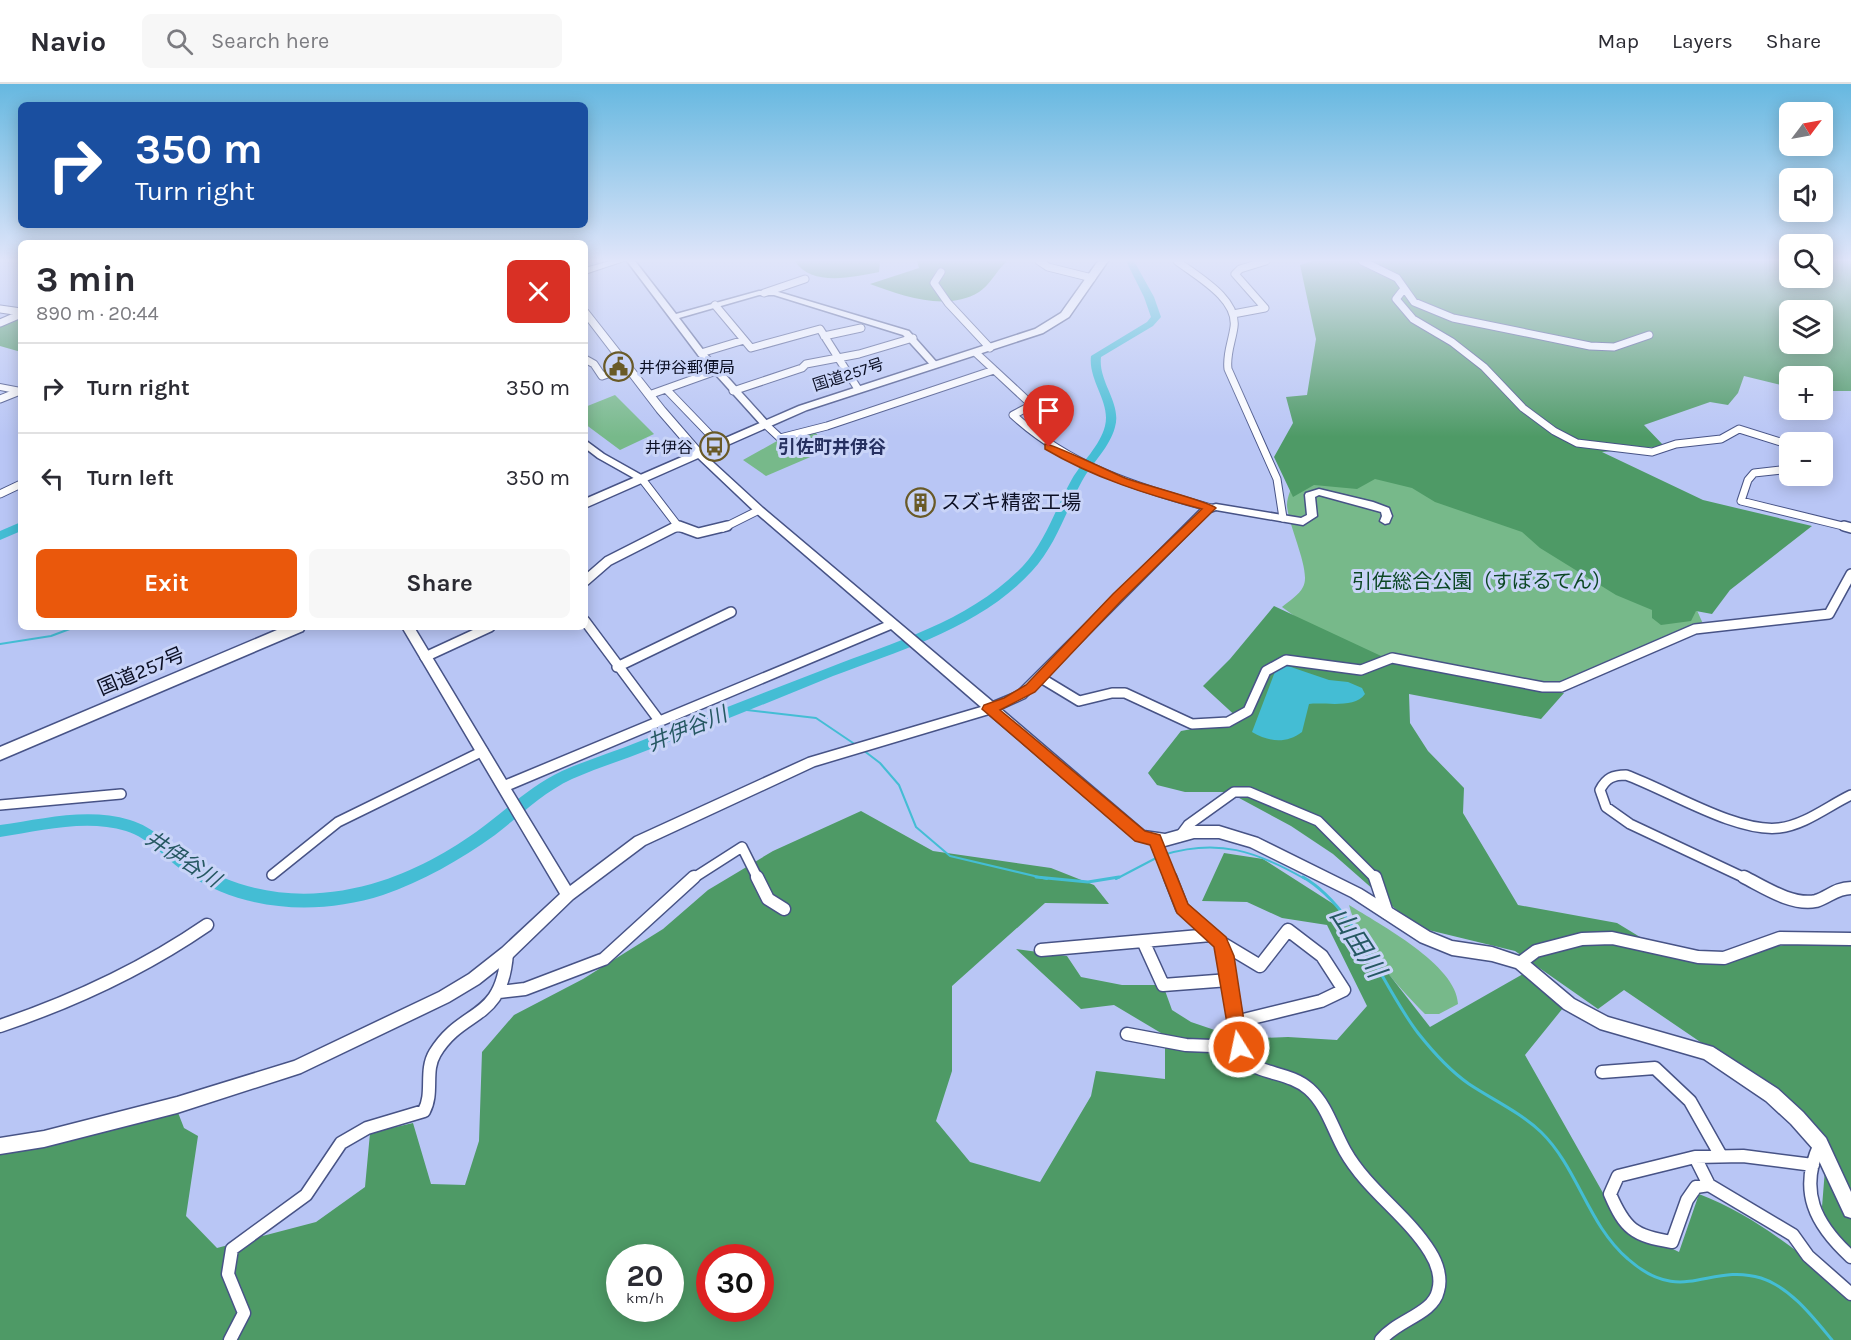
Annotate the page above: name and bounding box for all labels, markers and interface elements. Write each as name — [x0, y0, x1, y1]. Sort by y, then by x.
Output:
search box — [142, 14, 562, 68]
text: Navio — [30, 25, 106, 58]
icon: search — [163, 25, 196, 58]
text: Search here — [211, 28, 329, 54]
text: Map — [1597, 29, 1639, 53]
text: Layers — [1672, 29, 1733, 53]
text: Share — [1766, 29, 1821, 53]
north arrow — [1779, 102, 1833, 156]
map controls — [1779, 102, 1833, 486]
text: 350 m — [135, 124, 263, 174]
icon: right — [36, 126, 114, 204]
button: sound — [1779, 168, 1833, 222]
text: Turn right — [135, 175, 255, 207]
button: search — [1779, 234, 1833, 288]
text: 3 min — [36, 258, 136, 300]
button: close — [507, 260, 570, 323]
button: layers — [1779, 300, 1833, 354]
text: 890 m · 20:44 — [36, 302, 159, 325]
public building icon: 井伊谷郵便局 — [602, 351, 634, 383]
street label: 国道257号 — [810, 354, 886, 395]
place label: 井伊谷郵便局 — [639, 358, 735, 377]
button: + — [1779, 366, 1833, 420]
icon: right — [36, 372, 69, 405]
text: Turn right — [87, 375, 190, 401]
text: 350 m — [506, 375, 570, 401]
pin — [1023, 385, 1074, 447]
icon: arrive — [1032, 394, 1065, 427]
bus stop icon: 井伊谷 — [698, 431, 730, 463]
button: − — [1779, 432, 1833, 486]
district label: 引佐町井伊谷 — [778, 436, 886, 458]
place label: 井伊谷 — [645, 438, 693, 457]
icon: left — [36, 462, 69, 495]
text: Turn left — [87, 465, 174, 491]
text: 350 m — [506, 465, 570, 491]
building icon: スズキ精密工場 — [904, 486, 936, 518]
place label: スズキ精密工場 — [941, 491, 1081, 514]
button: Exit — [36, 549, 297, 618]
button: Share — [309, 549, 570, 618]
park label: 引佐総合公園（すぽるてん） — [1352, 570, 1612, 593]
street label: 国道257号 — [94, 643, 188, 700]
water label: 井伊谷川 — [644, 701, 732, 756]
water label: 井伊谷川 — [141, 826, 226, 893]
water label: 山田川 — [1323, 901, 1393, 986]
position arrow — [1207, 1015, 1271, 1079]
speed limit sign: 30 — [696, 1244, 774, 1322]
text: 20 — [626, 1258, 664, 1294]
text: km/h — [626, 1289, 664, 1307]

